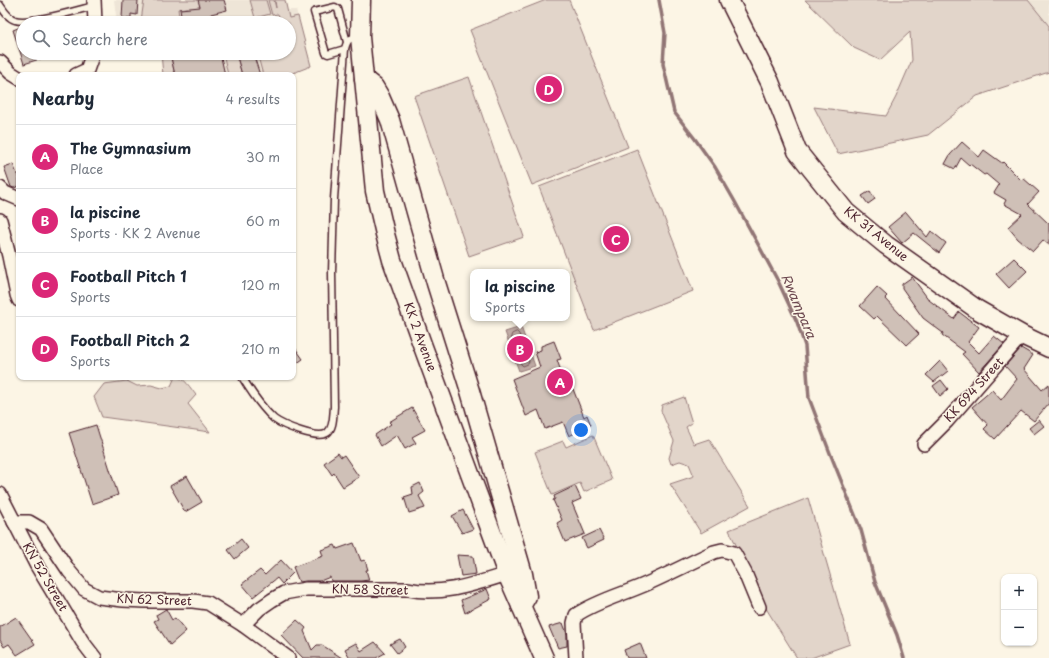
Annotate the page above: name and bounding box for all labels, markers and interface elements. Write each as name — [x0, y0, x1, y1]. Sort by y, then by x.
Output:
search box — [16, 16, 296, 60]
icon: search — [30, 27, 52, 49]
text: Search here — [62, 27, 148, 50]
pin: D — [536, 74, 562, 104]
text: Nearby — [32, 85, 94, 111]
text: 4 results — [226, 89, 280, 108]
text: The Gymnasium — [70, 136, 191, 159]
text: A — [40, 147, 50, 166]
text: 30 m — [246, 147, 280, 166]
text: Place — [70, 159, 103, 178]
text: la piscine — [70, 200, 140, 223]
street label: KK 31 Avenue — [841, 202, 913, 265]
text: B — [41, 211, 49, 230]
text: 60 m — [246, 211, 280, 230]
text: Sports · KK 2 Avenue — [70, 223, 201, 242]
pin: C — [603, 224, 629, 254]
text: Football Pitch 1 — [70, 264, 187, 287]
popup — [470, 269, 570, 321]
water label: Rwampara — [777, 271, 822, 342]
text: la piscine — [485, 274, 555, 297]
text: C — [40, 275, 50, 294]
text: 120 m — [241, 275, 280, 294]
text: Sports — [70, 287, 110, 306]
text: Sports — [485, 297, 525, 316]
street label: KK 2 Avenue — [400, 299, 442, 374]
text: Football Pitch 2 — [70, 328, 190, 351]
pin: B — [507, 334, 533, 364]
text: D — [40, 339, 50, 358]
text: 210 m — [241, 339, 280, 358]
text: Sports — [70, 351, 110, 370]
street label: KK 694 Street — [939, 353, 1007, 426]
pin: A — [547, 367, 573, 397]
your location — [571, 420, 591, 440]
street label: KN 52 Street — [19, 539, 73, 614]
map controls — [1001, 574, 1037, 646]
button: + — [1001, 574, 1037, 610]
street label: KN 58 Street — [332, 579, 409, 599]
street label: KN 62 Street — [116, 589, 192, 609]
button: − — [1001, 610, 1037, 646]

